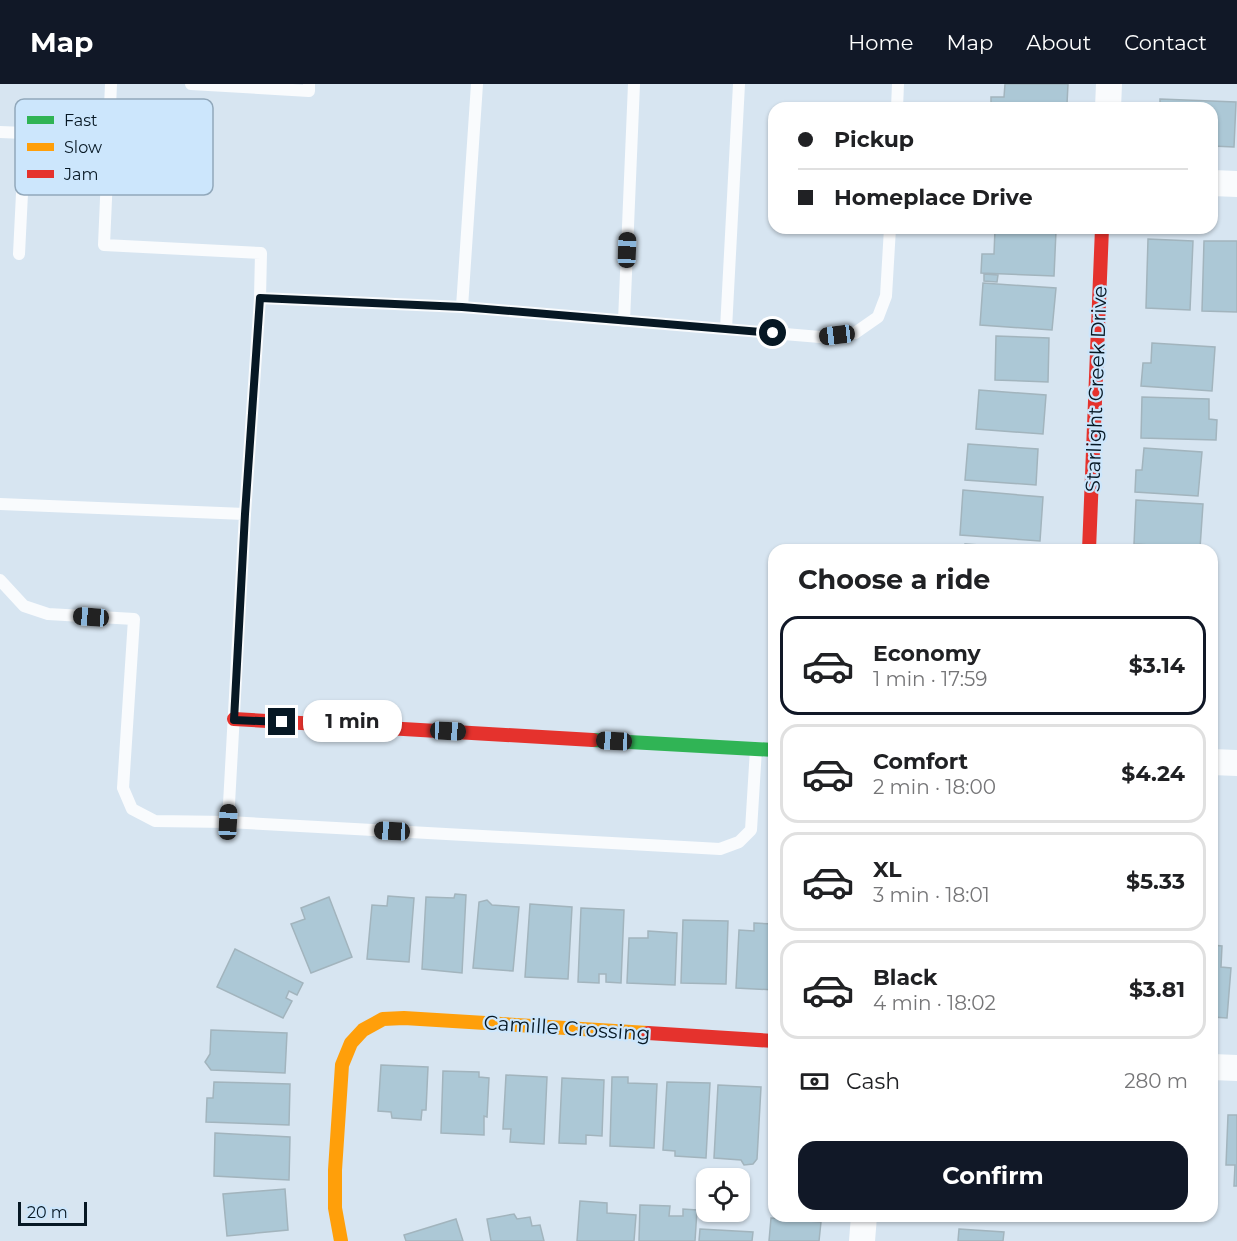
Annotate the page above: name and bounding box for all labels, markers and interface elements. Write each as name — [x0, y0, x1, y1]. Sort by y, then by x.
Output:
text: Map — [30, 25, 93, 59]
text: Home — [848, 30, 913, 55]
text: Map — [946, 30, 993, 55]
text: About — [1026, 30, 1091, 55]
text: Contact — [1124, 30, 1207, 55]
legend — [15, 99, 213, 195]
text: Fast — [64, 111, 98, 130]
text: Pickup — [834, 126, 914, 153]
text: Slow — [64, 138, 102, 157]
text: Jam — [63, 165, 98, 184]
text: Homeplace Drive — [834, 184, 1033, 211]
car — [617, 232, 637, 268]
street label: Starlight Creek Drive — [1080, 285, 1112, 493]
route start — [759, 319, 786, 346]
car — [818, 324, 856, 346]
text: Choose a ride — [798, 563, 990, 596]
car — [72, 607, 110, 627]
icon: car — [801, 639, 855, 693]
text: Economy — [873, 640, 981, 667]
text: $3.14 — [1129, 652, 1185, 679]
text: 1 min · 17:59 — [873, 667, 987, 691]
callout: 1 min — [303, 701, 402, 743]
route end — [268, 708, 295, 735]
text: 1 min — [325, 709, 380, 733]
car — [430, 721, 466, 741]
car — [596, 731, 632, 751]
icon: car — [801, 747, 855, 801]
text: Comfort — [873, 748, 968, 775]
text: $4.24 — [1121, 760, 1185, 787]
text: 2 min · 18:00 — [873, 775, 996, 799]
car — [218, 804, 238, 840]
car — [374, 821, 410, 841]
icon: car — [801, 855, 855, 909]
text: XL — [873, 856, 902, 883]
text: $5.33 — [1126, 868, 1185, 895]
text: 3 min · 18:01 — [873, 883, 990, 907]
icon: car — [801, 963, 855, 1017]
text: Black — [873, 964, 937, 991]
text: $3.81 — [1129, 976, 1185, 1003]
text: 4 min · 18:02 — [873, 991, 996, 1015]
street label: Camille Crossing — [483, 1010, 651, 1046]
icon: cash — [798, 1065, 831, 1098]
text: Cash — [846, 1068, 900, 1095]
text: 280 m — [1124, 1069, 1188, 1093]
button: Confirm — [798, 1141, 1188, 1210]
map controls — [696, 1168, 750, 1222]
button: locate — [696, 1168, 750, 1222]
scale bar — [18, 1199, 87, 1226]
text: 20 m — [27, 1203, 68, 1222]

